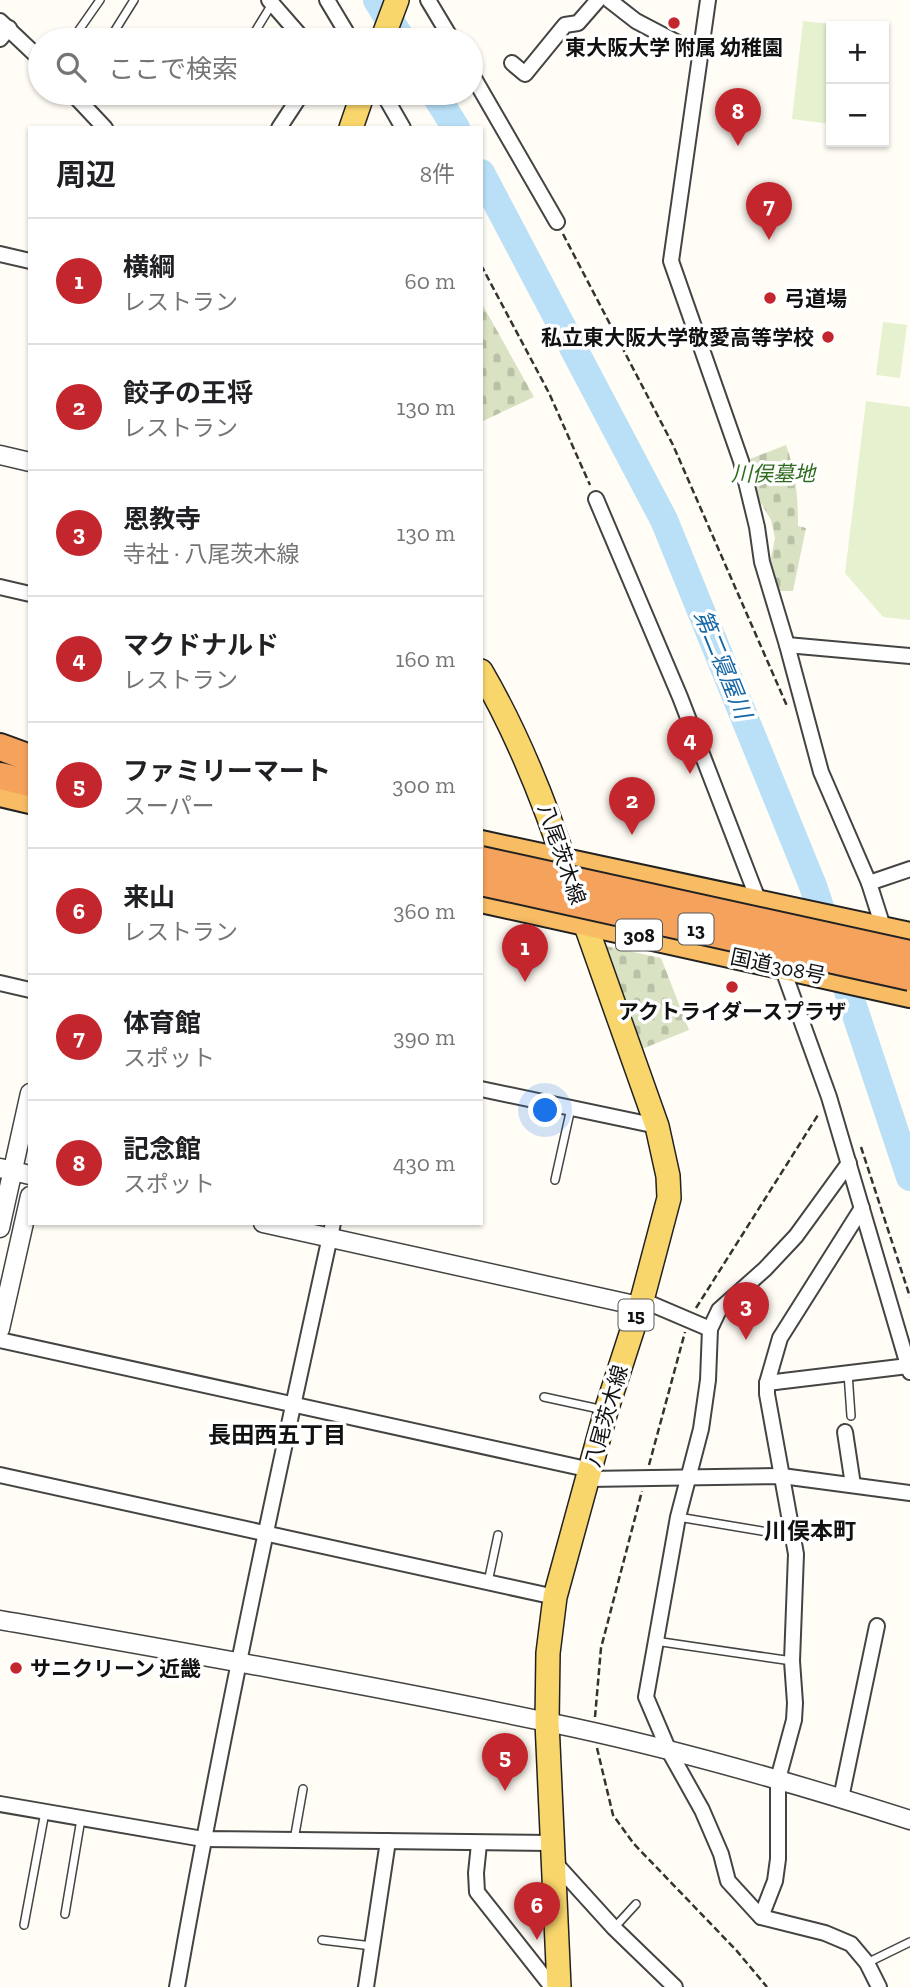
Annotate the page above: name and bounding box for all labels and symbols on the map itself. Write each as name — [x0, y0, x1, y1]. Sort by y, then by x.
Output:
marker: 東大阪大学 附属 幼稚園 — [666, 15, 682, 31]
place label: 東大阪大学 附属 幼稚園 — [565, 35, 783, 60]
pin: 8 — [715, 88, 761, 146]
pin: 7 — [746, 182, 792, 240]
place label: 弓道場 — [784, 286, 847, 311]
marker: 弓道場 — [762, 290, 778, 306]
place label: 私立東大阪大学敬愛高等学校 — [541, 325, 814, 350]
marker: 私立東大阪大学敬愛高等学校 — [820, 329, 836, 345]
park label: 川俣墓地 — [731, 461, 817, 486]
water label: 第二寝屋川 — [688, 605, 759, 725]
pin: 4 — [667, 716, 713, 774]
pin: 2 — [609, 777, 655, 835]
street label: 八尾茨木線 — [533, 800, 591, 908]
road number: 13 — [678, 914, 714, 945]
road number: 308 — [616, 920, 662, 951]
pin: 1 — [502, 924, 548, 982]
street label: 国道308号 — [728, 944, 828, 988]
marker: アクトライダースプラザ — [724, 979, 740, 995]
place label: アクトライダースプラザ — [618, 999, 846, 1024]
your location — [528, 1093, 562, 1127]
pin: 3 — [723, 1282, 769, 1340]
road number: 15 — [618, 1300, 654, 1330]
street label: 八尾茨木線 — [580, 1362, 632, 1470]
district label: 長田西五丁目 — [208, 1421, 346, 1449]
district label: 川俣本町 — [764, 1517, 856, 1545]
place label: サニクリーン 近畿 — [30, 1656, 201, 1681]
marker: サニクリーン 近畿 — [8, 1660, 24, 1676]
pin: 5 — [482, 1733, 528, 1791]
pin: 6 — [514, 1882, 560, 1940]

